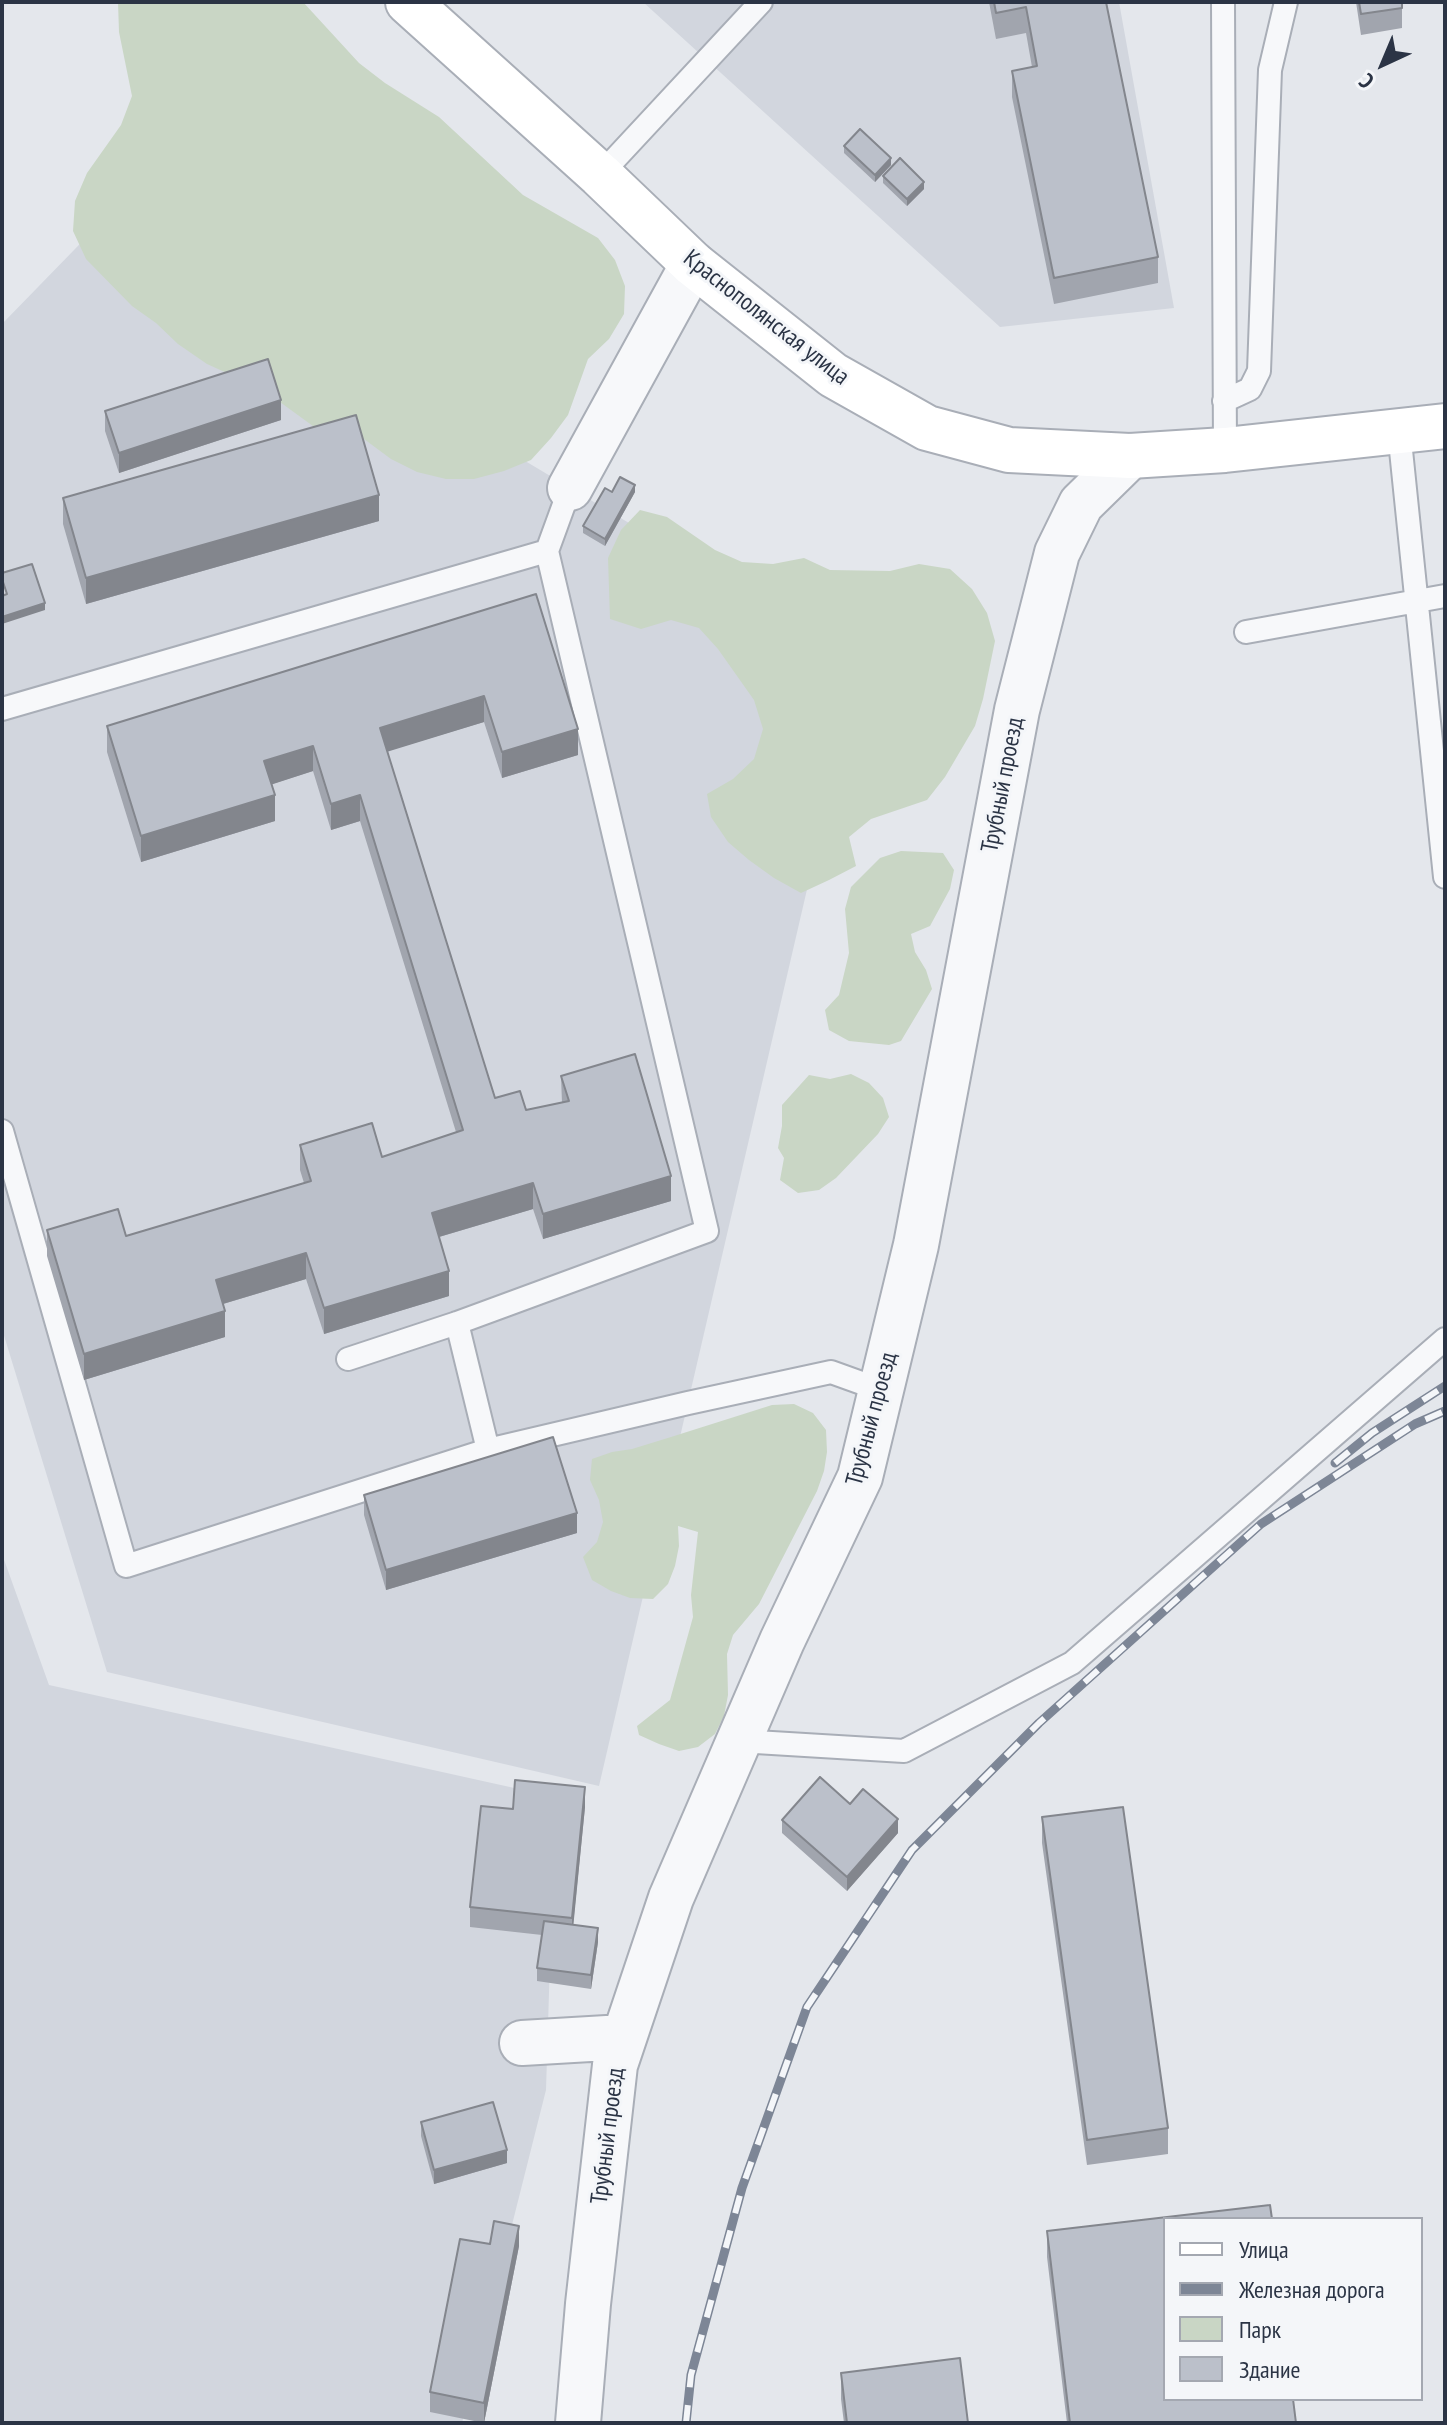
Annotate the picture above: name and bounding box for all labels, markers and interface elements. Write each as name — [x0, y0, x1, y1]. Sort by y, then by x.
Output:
north arrow — [1343, 24, 1423, 104]
text: С — [1353, 68, 1380, 95]
street label: Краснополянская улица — [677, 244, 855, 392]
street label: Трубный проезд — [976, 715, 1030, 855]
street label: Трубный проезд — [840, 1349, 904, 1489]
street label: Трубный проезд — [585, 2066, 631, 2206]
legend — [1163, 2217, 1423, 2401]
text: Улица — [1239, 2234, 1289, 2265]
text: Железная дорога — [1239, 2274, 1385, 2305]
text: Парк — [1239, 2314, 1281, 2345]
text: Здание — [1239, 2354, 1300, 2385]

